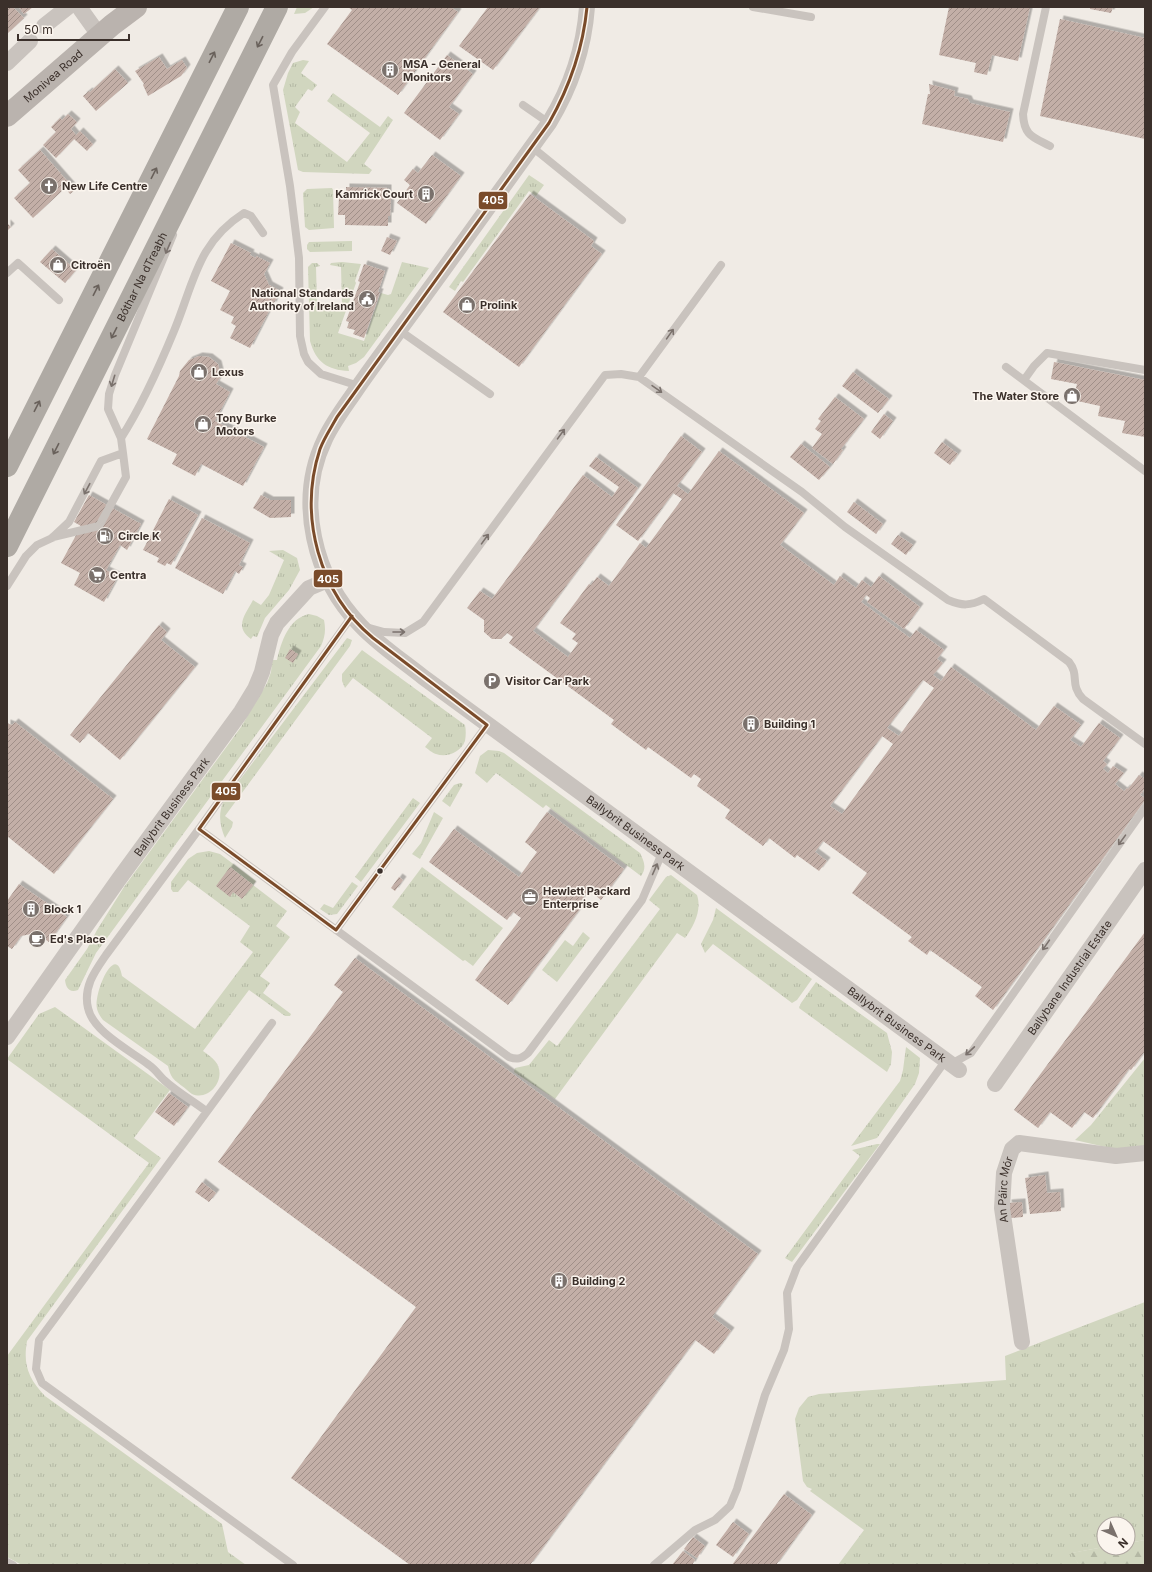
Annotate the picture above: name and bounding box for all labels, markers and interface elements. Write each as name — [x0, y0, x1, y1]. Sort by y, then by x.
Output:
scale bar — [18, 16, 129, 42]
text: 50 m — [24, 22, 53, 37]
one-way arrow — [256, 36, 263, 48]
street label: Monivea Road — [21, 47, 86, 106]
one-way arrow — [209, 52, 217, 64]
place label: MSA - General Monitors — [403, 57, 481, 84]
building icon: MSA - General Monitors — [380, 60, 400, 80]
one-way arrow — [151, 168, 158, 180]
church icon: New Life Centre — [39, 176, 59, 196]
place label: New Life Centre — [62, 179, 148, 193]
building icon: Kamrick Court — [416, 184, 436, 204]
place label: Kamrick Court — [335, 187, 413, 201]
line badge: 405 — [478, 191, 508, 210]
text: 405 — [482, 193, 504, 207]
street label: Bóthar Na dTreabh — [114, 230, 170, 324]
one-way arrow — [164, 242, 172, 254]
shop icon: Citroën — [48, 255, 68, 275]
place label: Citroën — [71, 258, 111, 272]
one-way arrow — [92, 284, 100, 296]
place label: National Standards Authority of Ireland — [250, 286, 354, 313]
public building icon: National Standards Authority of Ireland — [357, 289, 377, 309]
shop icon: Prolink — [457, 295, 477, 315]
place label: Prolink — [480, 298, 518, 312]
one-way arrow — [109, 327, 117, 339]
one-way arrow — [666, 329, 674, 340]
shop icon: Lexus — [189, 362, 209, 382]
place label: Lexus — [212, 365, 244, 379]
one-way arrow — [109, 375, 116, 388]
one-way arrow — [651, 385, 662, 393]
shop icon: The Water Store — [1062, 386, 1082, 406]
place label: The Water Store — [972, 389, 1059, 403]
one-way arrow — [34, 400, 41, 412]
place label: Tony Burke Motors — [216, 411, 277, 438]
shop icon: Tony Burke Motors — [193, 414, 213, 434]
one-way arrow — [557, 429, 565, 440]
one-way arrow — [51, 443, 59, 455]
one-way arrow — [82, 483, 90, 495]
fuel station icon: Circle K — [95, 526, 115, 546]
place label: Circle K — [118, 529, 160, 543]
one-way arrow — [480, 534, 489, 545]
supermarket icon: Centra — [87, 565, 107, 585]
place label: Centra — [110, 568, 146, 582]
line badge: 405 — [313, 569, 343, 588]
text: 405 — [317, 572, 339, 586]
one-way arrow — [392, 628, 405, 636]
parking icon: Visitor Car Park — [482, 671, 502, 691]
place label: Visitor Car Park — [505, 674, 590, 688]
building icon: Building 1 — [741, 714, 761, 734]
place label: Building 1 — [764, 717, 815, 731]
street label: Ballybrit Business Park — [131, 755, 212, 859]
line badge: 405 — [211, 782, 241, 801]
text: 405 — [215, 784, 237, 798]
street label: Ballybrit Business Park — [583, 792, 688, 874]
one-way arrow — [1118, 834, 1126, 845]
one-way arrow — [652, 863, 659, 875]
unlabelled marker — [375, 866, 385, 876]
place label: Hewlett Packard Enterprise — [543, 884, 631, 911]
office icon: Hewlett Packard Enterprise — [520, 887, 540, 907]
building icon: Block 1 — [21, 899, 41, 919]
place label: Block 1 — [44, 902, 81, 916]
street label: Ballybane Industrial Estate — [1024, 917, 1115, 1038]
cafe icon: Ed's Place — [27, 929, 47, 949]
place label: Ed's Place — [50, 932, 106, 946]
one-way arrow — [1042, 939, 1050, 950]
street label: Ballybrit Business Park — [845, 984, 949, 1065]
one-way arrow — [965, 1047, 975, 1056]
street label: An Páirc Mór — [995, 1155, 1016, 1224]
building icon: Building 2 — [549, 1271, 569, 1291]
place label: Building 2 — [572, 1274, 625, 1288]
north arrow — [1096, 1516, 1136, 1556]
text: N — [1115, 1535, 1131, 1551]

